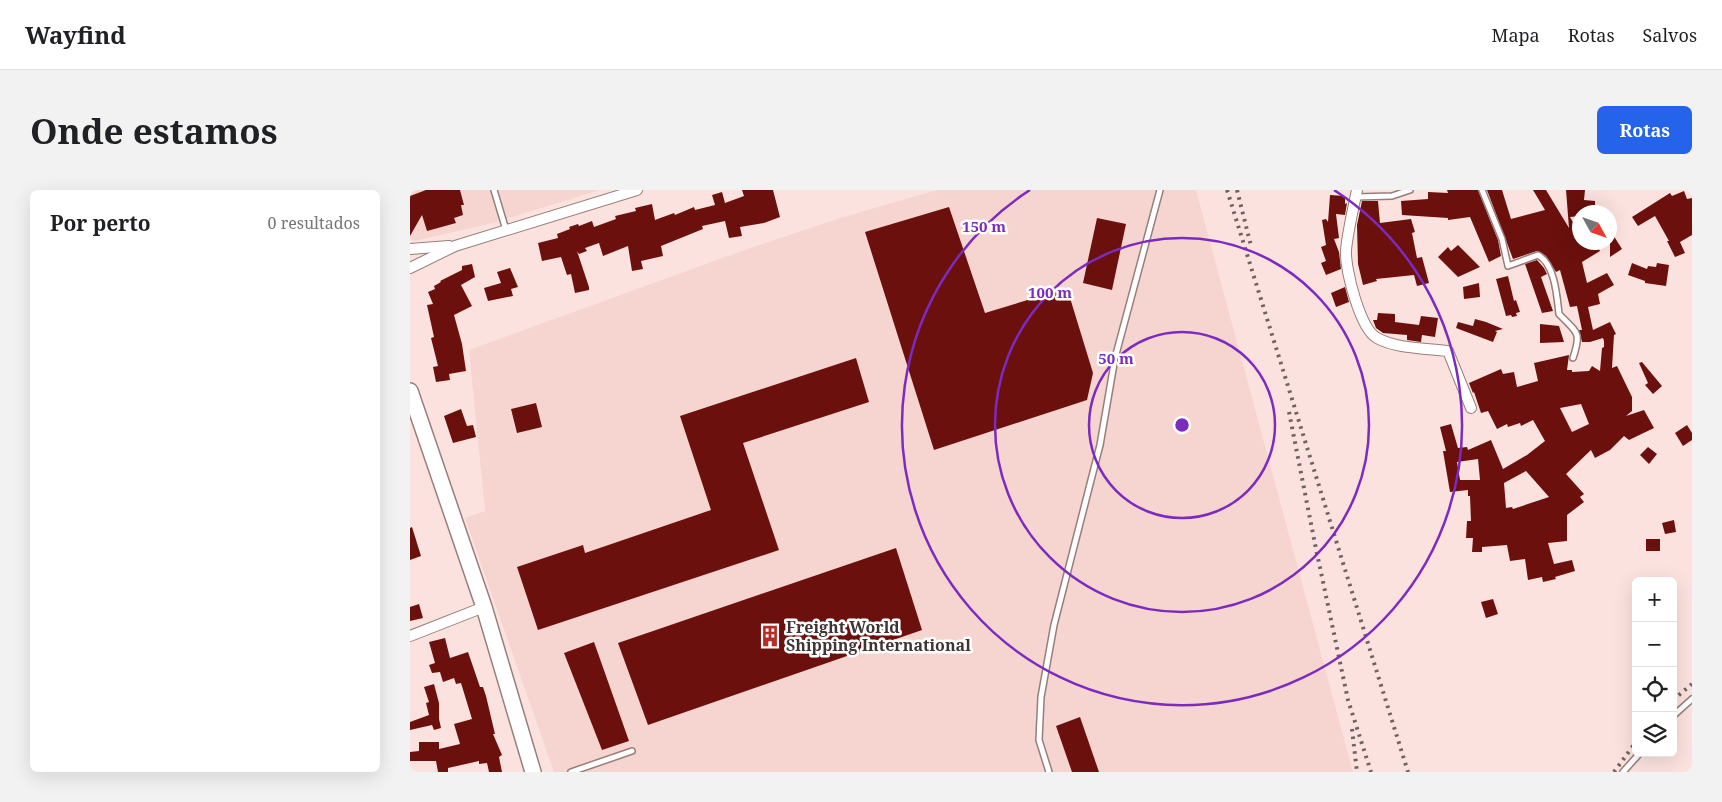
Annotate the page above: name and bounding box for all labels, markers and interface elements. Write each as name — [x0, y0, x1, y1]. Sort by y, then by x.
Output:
text: Wayfind — [25, 18, 126, 51]
text: Mapa — [1492, 23, 1540, 47]
text: Rotas — [1568, 23, 1615, 47]
text: Salvos — [1643, 23, 1697, 47]
button: Rotas — [1597, 106, 1692, 154]
text: Onde estamos — [30, 107, 278, 154]
north arrow — [1572, 205, 1617, 250]
text: Por perto — [50, 209, 151, 237]
text: 0 resultados — [268, 212, 360, 234]
text: 150 m — [962, 216, 1006, 236]
text: 100 m — [1028, 282, 1072, 302]
text: 50 m — [1098, 348, 1134, 368]
centre of rings — [1173, 416, 1191, 434]
map controls — [1632, 577, 1677, 757]
button: + — [1632, 577, 1677, 622]
place label: Freight World Shipping International — [786, 616, 971, 656]
button: − — [1632, 622, 1677, 667]
building icon: Freight World Shipping International — [757, 623, 783, 649]
button: locate — [1632, 667, 1677, 712]
button: layers — [1632, 712, 1677, 757]

